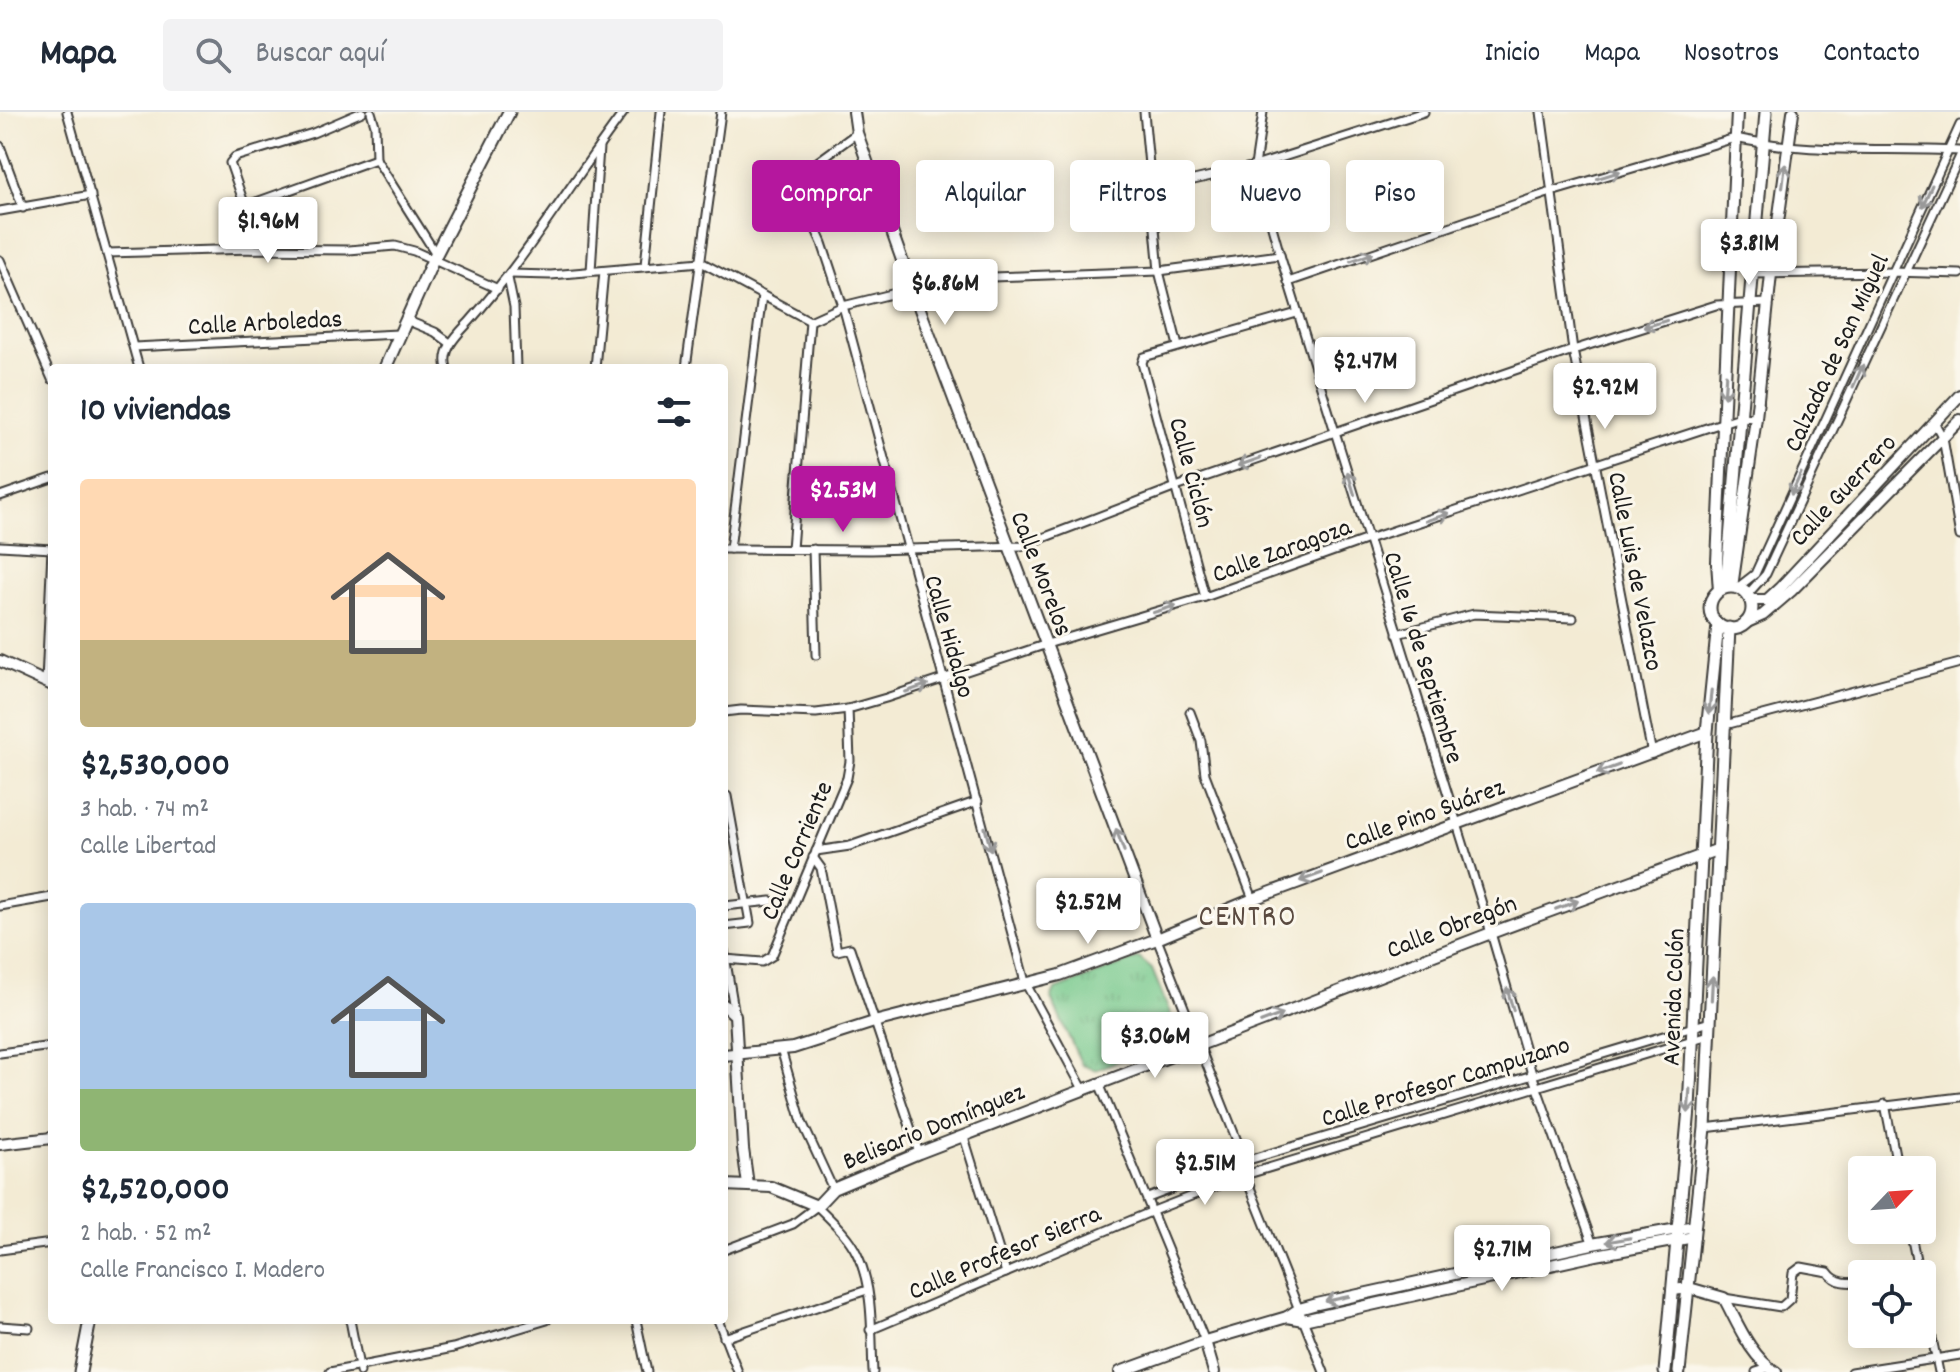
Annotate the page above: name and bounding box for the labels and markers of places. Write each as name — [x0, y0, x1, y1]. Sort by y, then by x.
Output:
pin: $1.96M — [203, 197, 333, 265]
pin: $3.81M — [1684, 219, 1814, 287]
pin: $6.86M — [880, 259, 1010, 327]
pin: $2.47M — [1300, 337, 1430, 405]
pin: $2.92M — [1540, 363, 1670, 431]
pin: $2.53M — [778, 466, 908, 534]
pin: $2.52M — [1023, 878, 1153, 946]
pin: $3.06M — [1090, 1012, 1220, 1080]
pin: $2.51M — [1140, 1139, 1270, 1207]
pin: $2.71M — [1437, 1225, 1567, 1293]

